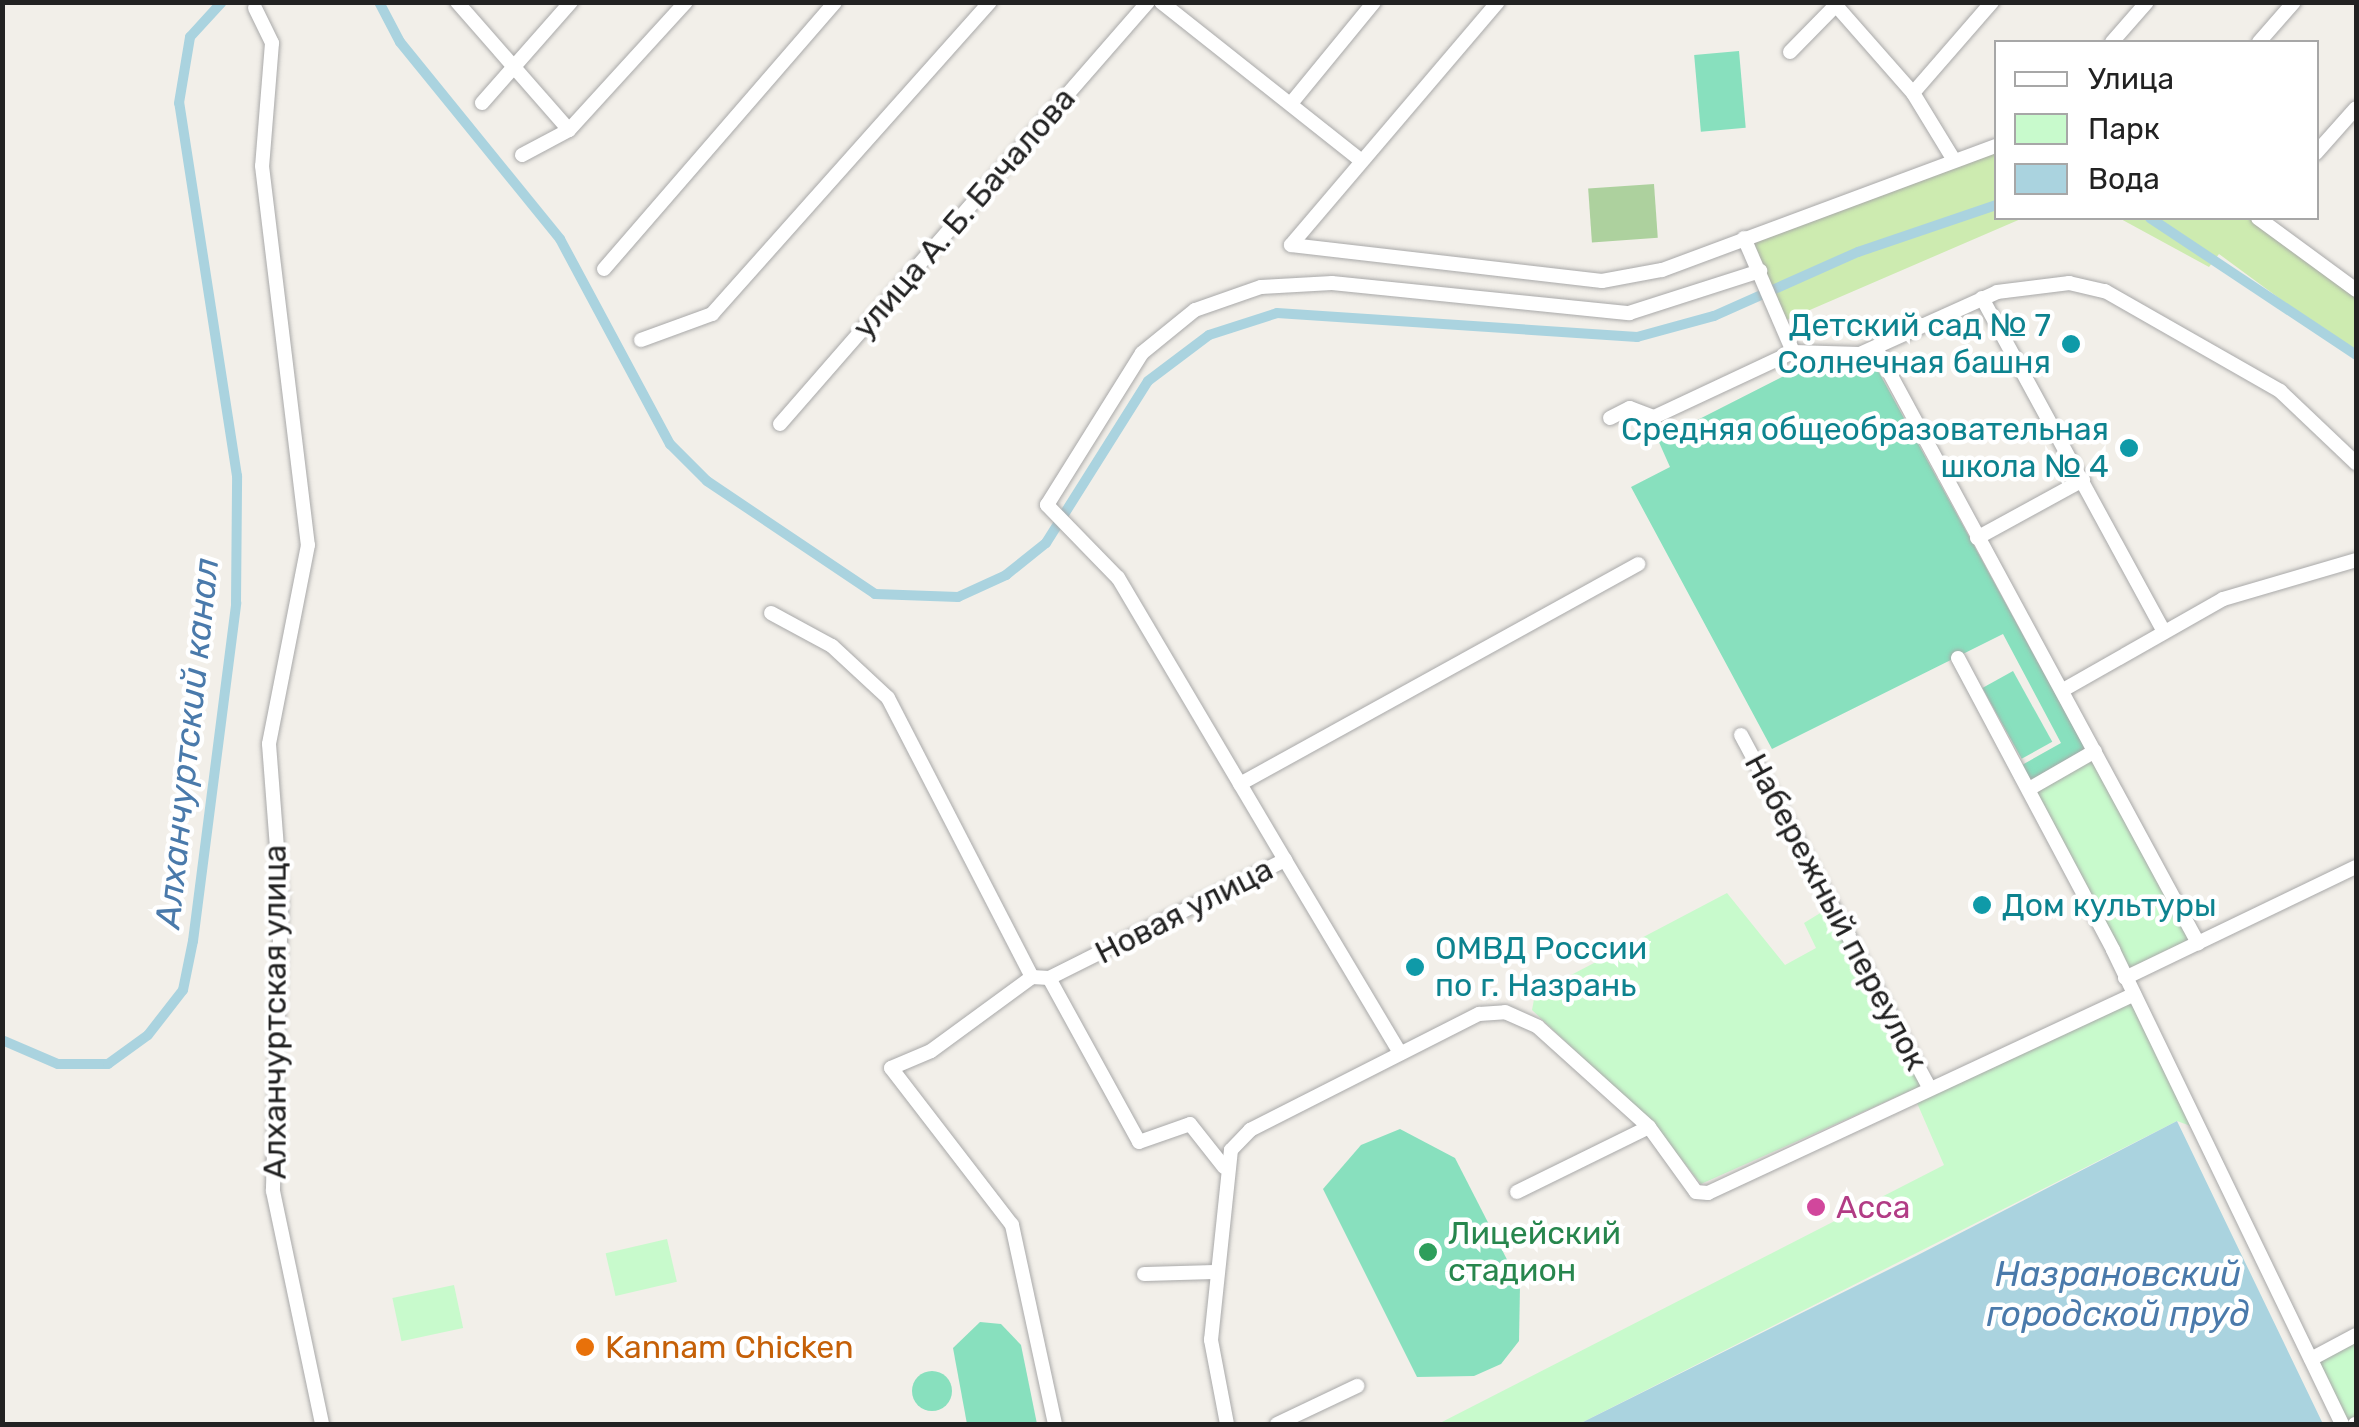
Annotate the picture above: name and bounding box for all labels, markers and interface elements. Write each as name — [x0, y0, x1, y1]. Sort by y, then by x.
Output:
legend — [1994, 40, 2319, 220]
text: Улица — [2088, 61, 2174, 97]
street label: улица А. Б. Бачалова — [845, 80, 1083, 346]
text: Парк — [2088, 111, 2160, 147]
text: Вода — [2088, 161, 2160, 197]
place label: Детский сад № 7 Солнечная башня — [1777, 307, 2051, 382]
marker: Детский сад № 7 Солнечная башня — [2060, 333, 2082, 355]
place label: Средняя общеобразовательная школа № 4 — [1621, 411, 2109, 486]
marker: Средняя общеобразовательная школа № 4 — [2118, 437, 2140, 459]
water label: Алханчуртский канал — [147, 556, 227, 930]
street label: Набережный переулок — [1736, 747, 1936, 1077]
street label: Алханчуртская улица — [256, 845, 294, 1179]
street label: Новая улица — [1089, 850, 1279, 972]
place label: Дом культуры — [2002, 886, 2217, 924]
marker: Дом культуры — [1971, 894, 1993, 916]
place label: ОМВД России по г. Назрань — [1435, 930, 1647, 1005]
marker: ОМВД России по г. Назрань — [1404, 956, 1426, 978]
place label: Асса — [1836, 1188, 1910, 1226]
marker: Асса — [1805, 1196, 1827, 1218]
place label: Лицейский стадион — [1448, 1215, 1621, 1290]
marker: Лицейский стадион — [1417, 1241, 1439, 1263]
water label: Назрановский городской пруд — [1986, 1253, 2250, 1335]
place label: Kannam Chicken — [605, 1328, 854, 1366]
marker: Kannam Chicken — [574, 1336, 596, 1358]

